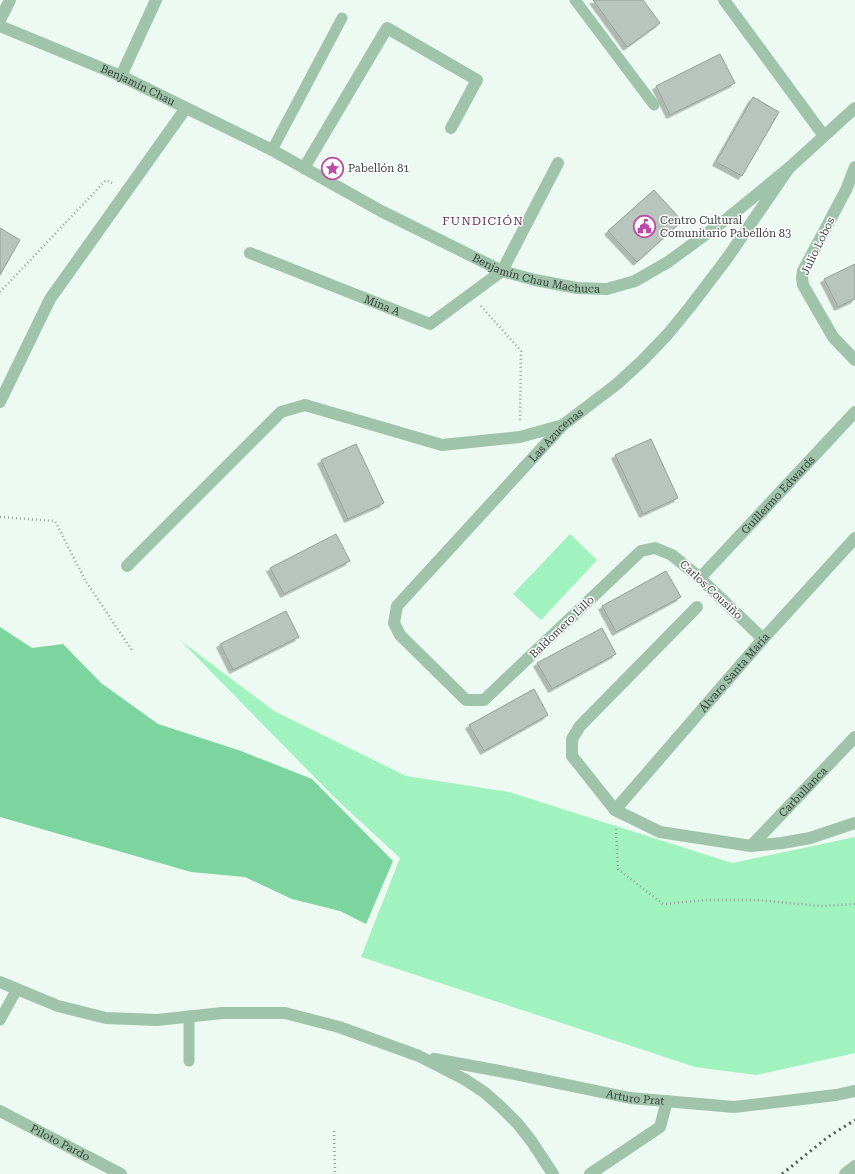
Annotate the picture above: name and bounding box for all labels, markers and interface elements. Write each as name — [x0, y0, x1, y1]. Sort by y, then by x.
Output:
street label: Benjamín Chau — [99, 62, 177, 108]
place icon: Pabellón 81 — [320, 155, 346, 181]
place label: Pabellón 81 — [348, 162, 410, 175]
public building icon: Centro Cultural Comunitario Pabellón 83 — [632, 213, 658, 239]
district label: FUNDICIÓN — [442, 214, 524, 228]
place label: Centro Cultural Comunitario Pabellón 83 — [660, 214, 791, 240]
street label: Julio Lobos — [799, 215, 837, 277]
street label: Benjamín Chau Machuca — [470, 251, 600, 295]
street label: Mina A — [362, 292, 402, 318]
street label: Las Azucenas — [526, 406, 586, 465]
street label: Guillermo Edwards — [738, 453, 817, 536]
street label: Carlos Cousiño — [677, 558, 745, 622]
street label: Baldomero Lillo — [527, 593, 597, 661]
street label: Álvaro Santa María — [696, 630, 772, 715]
street label: Carbullanca — [776, 764, 830, 820]
street label: Arturo Prat — [605, 1087, 665, 1107]
street label: Piloto Pardo — [28, 1122, 93, 1163]

